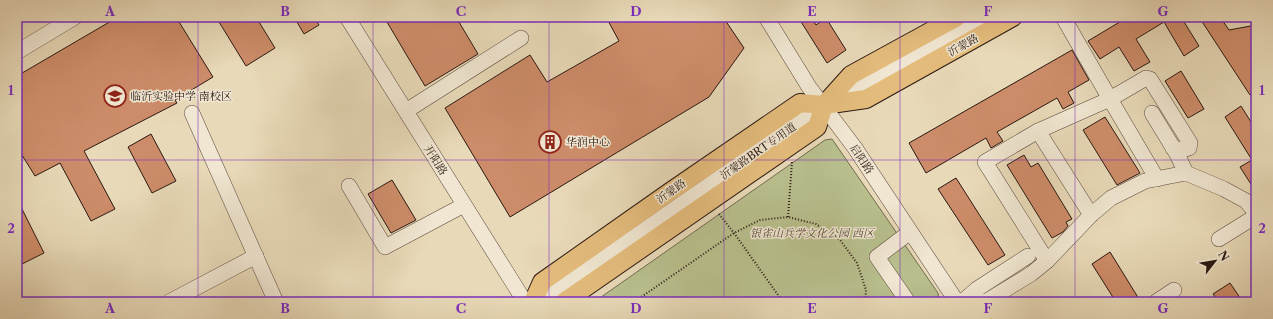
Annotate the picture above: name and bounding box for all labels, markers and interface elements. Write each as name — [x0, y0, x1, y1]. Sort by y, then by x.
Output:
text: A — [104, 3, 116, 19]
text: B — [280, 3, 290, 19]
text: C — [456, 3, 466, 19]
text: D — [630, 3, 642, 19]
text: E — [807, 3, 817, 19]
text: F — [984, 3, 993, 19]
text: G — [1157, 3, 1169, 19]
street label: 沂蒙路 — [945, 31, 981, 59]
text: 1 — [8, 82, 14, 98]
text: 1 — [1259, 82, 1265, 98]
school or university icon: 临沂实验中学 南校区 — [102, 83, 128, 109]
place label: 临沂实验中学 南校区 — [130, 89, 232, 103]
street label: 沂蒙路BRT专用道 — [717, 120, 799, 182]
building icon: 华润中心 — [537, 129, 563, 155]
place label: 华润中心 — [566, 135, 610, 149]
street label: 启阳路 — [847, 141, 877, 177]
street label: 开阳路 — [421, 142, 451, 178]
street label: 沂蒙路 — [653, 176, 689, 206]
text: 2 — [7, 220, 15, 236]
text: 2 — [1258, 220, 1266, 236]
park label: 银雀山兵学文化公园 西区 — [750, 226, 876, 240]
north arrow — [1195, 241, 1235, 281]
text: N — [1215, 248, 1232, 264]
text: A — [104, 300, 116, 316]
text: B — [280, 300, 290, 316]
text: C — [456, 300, 466, 316]
text: D — [630, 300, 642, 316]
text: E — [807, 300, 817, 316]
text: F — [984, 300, 993, 316]
text: G — [1157, 300, 1169, 316]

